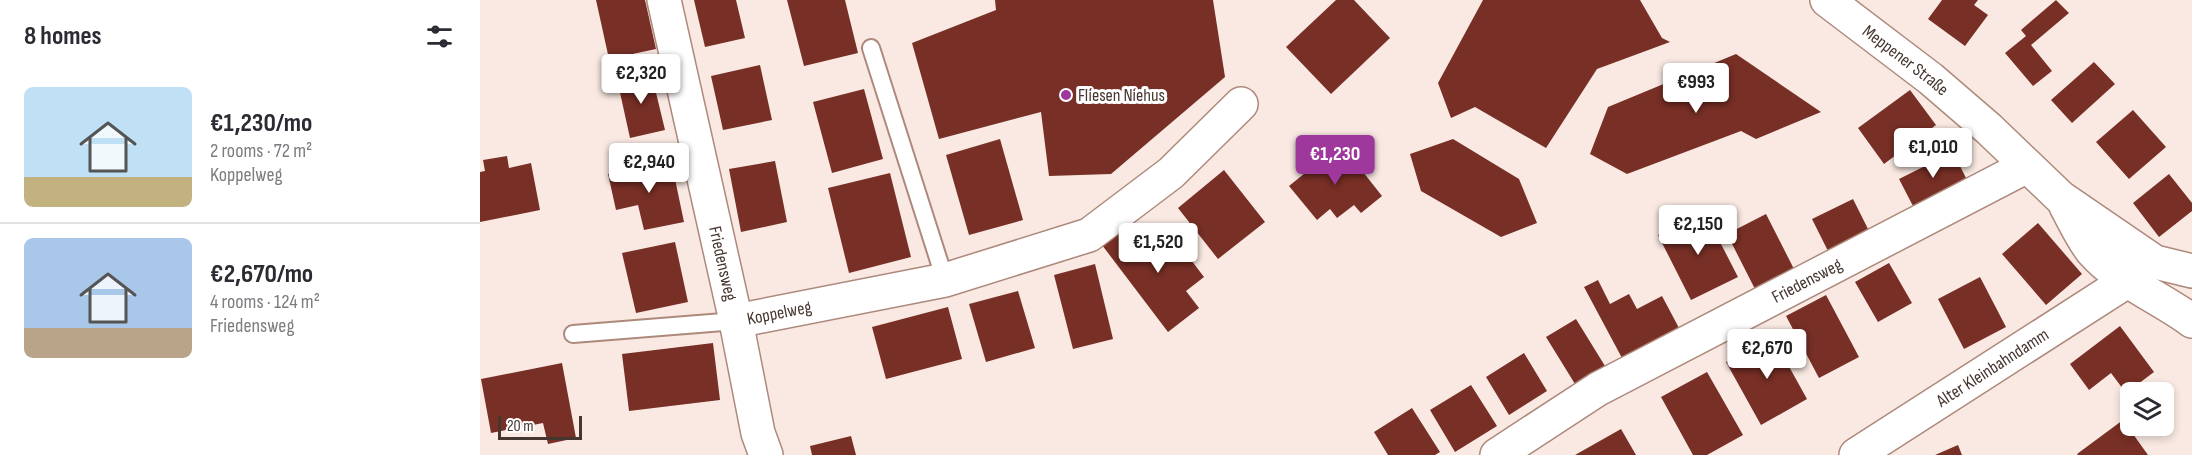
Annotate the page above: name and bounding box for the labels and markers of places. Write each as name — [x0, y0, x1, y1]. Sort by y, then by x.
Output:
pin: €2,320 — [592, 54, 690, 105]
pin: €993 — [1660, 63, 1732, 114]
place label: Fliesen Niehus — [1078, 85, 1165, 106]
marker: Fliesen Niehus — [1059, 88, 1073, 102]
pin: €1,010 — [1884, 128, 1982, 179]
pin: €1,230 — [1286, 135, 1384, 186]
pin: €2,940 — [600, 143, 698, 194]
pin: €2,150 — [1649, 205, 1747, 256]
pin: €1,520 — [1109, 223, 1207, 274]
pin: €2,670 — [1718, 329, 1816, 380]

